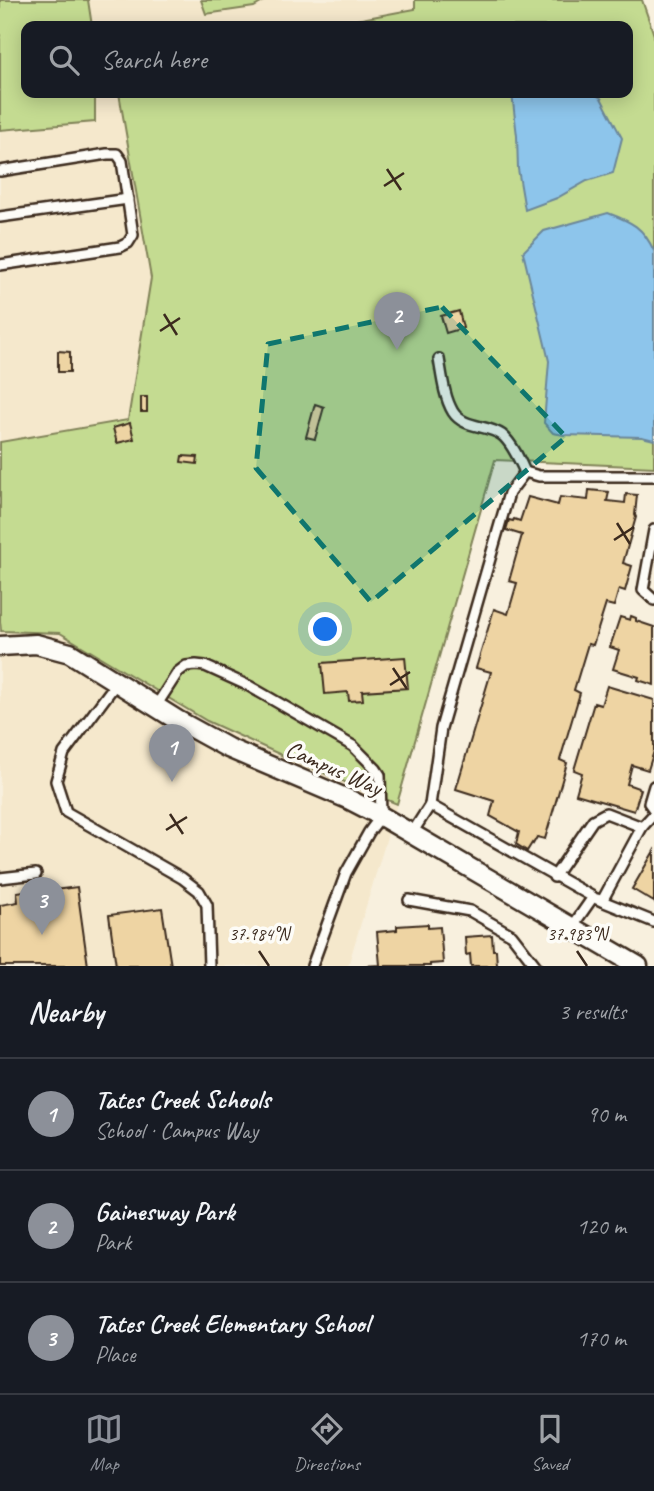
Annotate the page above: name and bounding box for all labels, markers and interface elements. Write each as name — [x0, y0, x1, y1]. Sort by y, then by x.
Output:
search box — [21, 21, 633, 98]
icon: search — [45, 41, 83, 79]
text: Search here — [101, 43, 207, 76]
pin: 2 — [374, 292, 420, 350]
your location — [308, 612, 342, 646]
pin: 1 — [149, 724, 195, 782]
street label: Campus Way — [281, 733, 389, 803]
pin: 3 — [19, 877, 65, 935]
text: 37.984°N — [229, 923, 292, 945]
text: 37.983°N — [547, 923, 610, 945]
text: Nearby — [28, 993, 104, 1031]
text: 3 results — [559, 997, 626, 1026]
text: Tates Creek Schools — [95, 1083, 270, 1116]
text: 1 — [46, 1100, 56, 1129]
text: 90 m — [587, 1100, 626, 1129]
text: School · Campus Way — [95, 1116, 258, 1145]
text: Gainesway Park — [95, 1195, 235, 1228]
text: 2 — [46, 1212, 56, 1241]
text: 120 m — [577, 1212, 626, 1241]
text: Park — [95, 1228, 131, 1257]
text: Tates Creek Elementary School — [95, 1307, 369, 1340]
text: 3 — [46, 1324, 56, 1353]
text: 170 m — [577, 1324, 626, 1353]
text: Place — [95, 1340, 135, 1369]
tab: Map — [85, 1410, 123, 1476]
tab: Directions — [294, 1410, 360, 1476]
tab: Saved — [531, 1410, 569, 1476]

